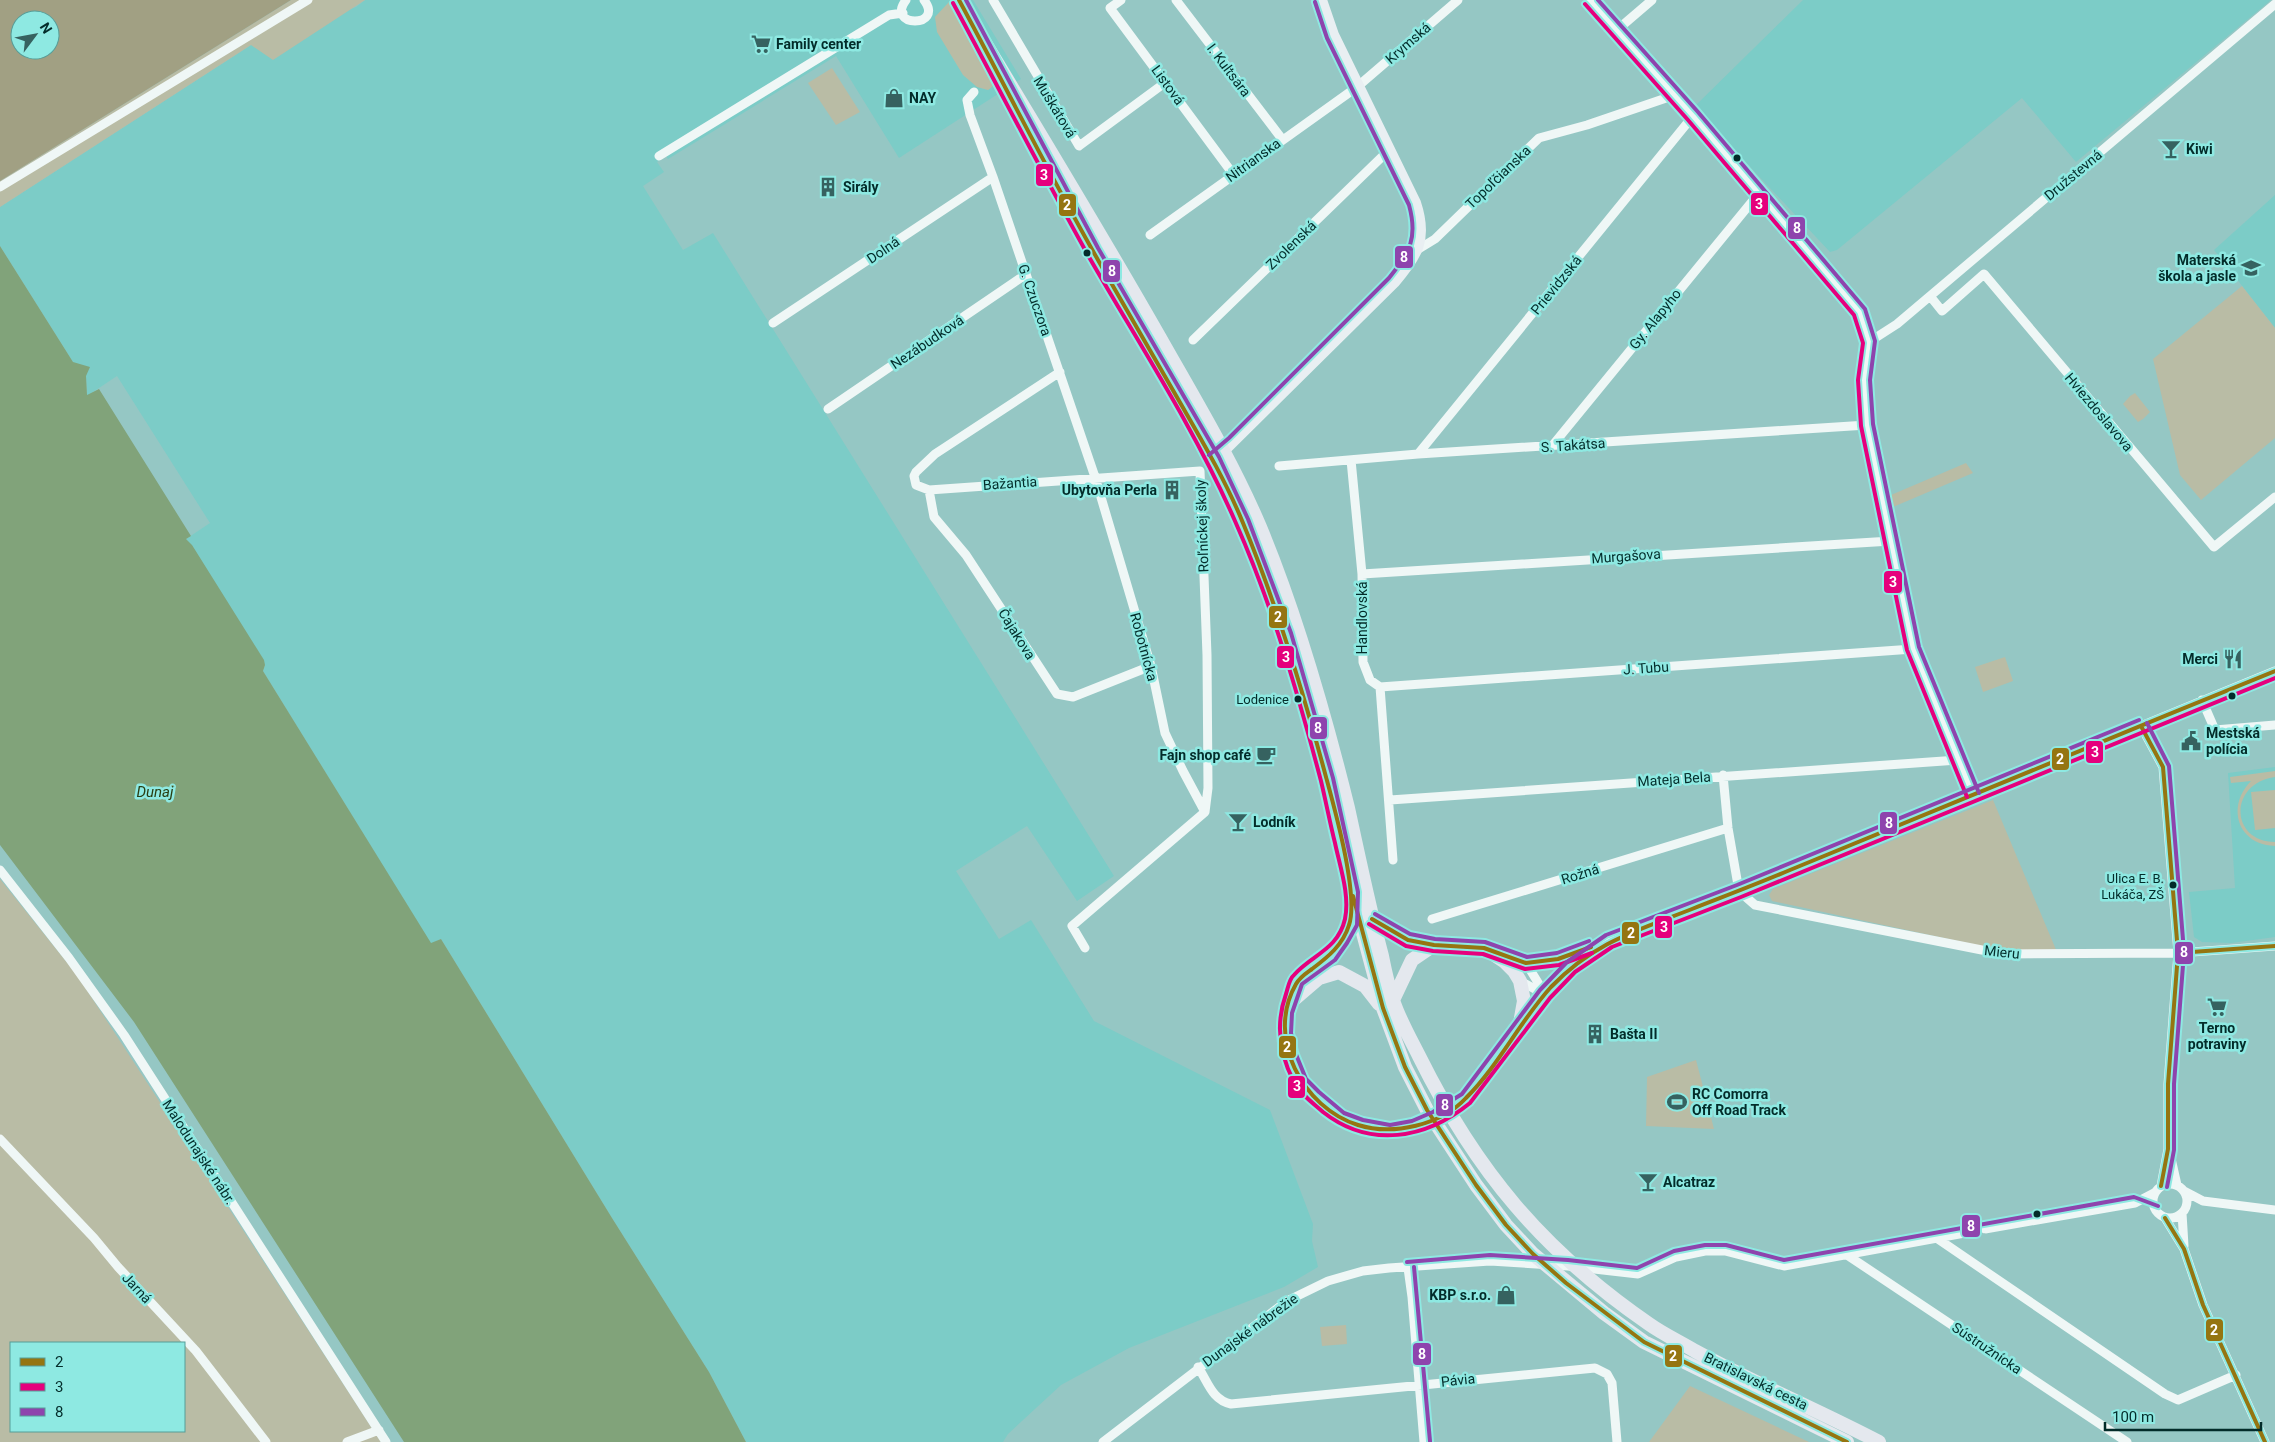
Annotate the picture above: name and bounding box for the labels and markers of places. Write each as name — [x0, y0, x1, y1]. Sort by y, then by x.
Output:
supermarket icon: Family center — [750, 33, 772, 55]
place label: Family center — [776, 36, 861, 52]
shop icon: NAY — [883, 87, 905, 109]
place label: NAY — [909, 90, 937, 106]
bar icon: Kiwi — [2160, 138, 2182, 160]
place label: Kiwi — [2186, 141, 2213, 157]
unlabelled marker — [1732, 153, 1742, 163]
building icon: Sirály — [817, 176, 839, 198]
place label: Sirály — [843, 179, 879, 195]
unlabelled marker — [1082, 248, 1092, 258]
place label: Materská škola a jasle — [2158, 252, 2237, 284]
school or university icon: Materská škola a jasle — [2240, 257, 2262, 279]
building icon: Ubytovňa Perla — [1161, 479, 1183, 501]
place label: Ubytovňa Perla — [1062, 482, 1157, 498]
restaurant icon: Merci — [2222, 648, 2244, 670]
place label: Merci — [2182, 651, 2218, 667]
unlabelled marker — [2227, 691, 2237, 701]
place label: Lodenice — [1236, 692, 1289, 707]
marker: Lodenice — [1293, 694, 1303, 704]
place label: Mestská polícia — [2206, 725, 2260, 757]
public building icon: Mestská polícia — [2180, 730, 2202, 752]
cafe icon: Fajn shop café — [1255, 744, 1277, 766]
place label: Fajn shop café — [1160, 747, 1251, 763]
bar icon: Lodník — [1227, 811, 1249, 833]
place label: Lodník — [1253, 814, 1296, 830]
place label: Ulica E. B. Lukáča, ZŠ — [2101, 871, 2164, 902]
marker: Ulica E. B. Lukáča, ZŠ — [2168, 880, 2178, 890]
supermarket icon: Terno potraviny — [2206, 996, 2228, 1018]
place label: Terno potraviny — [2188, 1020, 2247, 1052]
building icon: Bašta II — [1584, 1023, 1606, 1045]
place label: Bašta II — [1610, 1026, 1658, 1042]
place label: RC Comorra Off Road Track — [1692, 1086, 1786, 1118]
sports icon: RC Comorra Off Road Track — [1666, 1091, 1688, 1113]
bar icon: Alcatraz — [1637, 1171, 1659, 1193]
place label: Alcatraz — [1663, 1174, 1715, 1190]
unlabelled marker — [2032, 1209, 2042, 1219]
shop icon: KBP s.r.o. — [1495, 1284, 1517, 1306]
place label: KBP s.r.o. — [1429, 1287, 1491, 1303]

